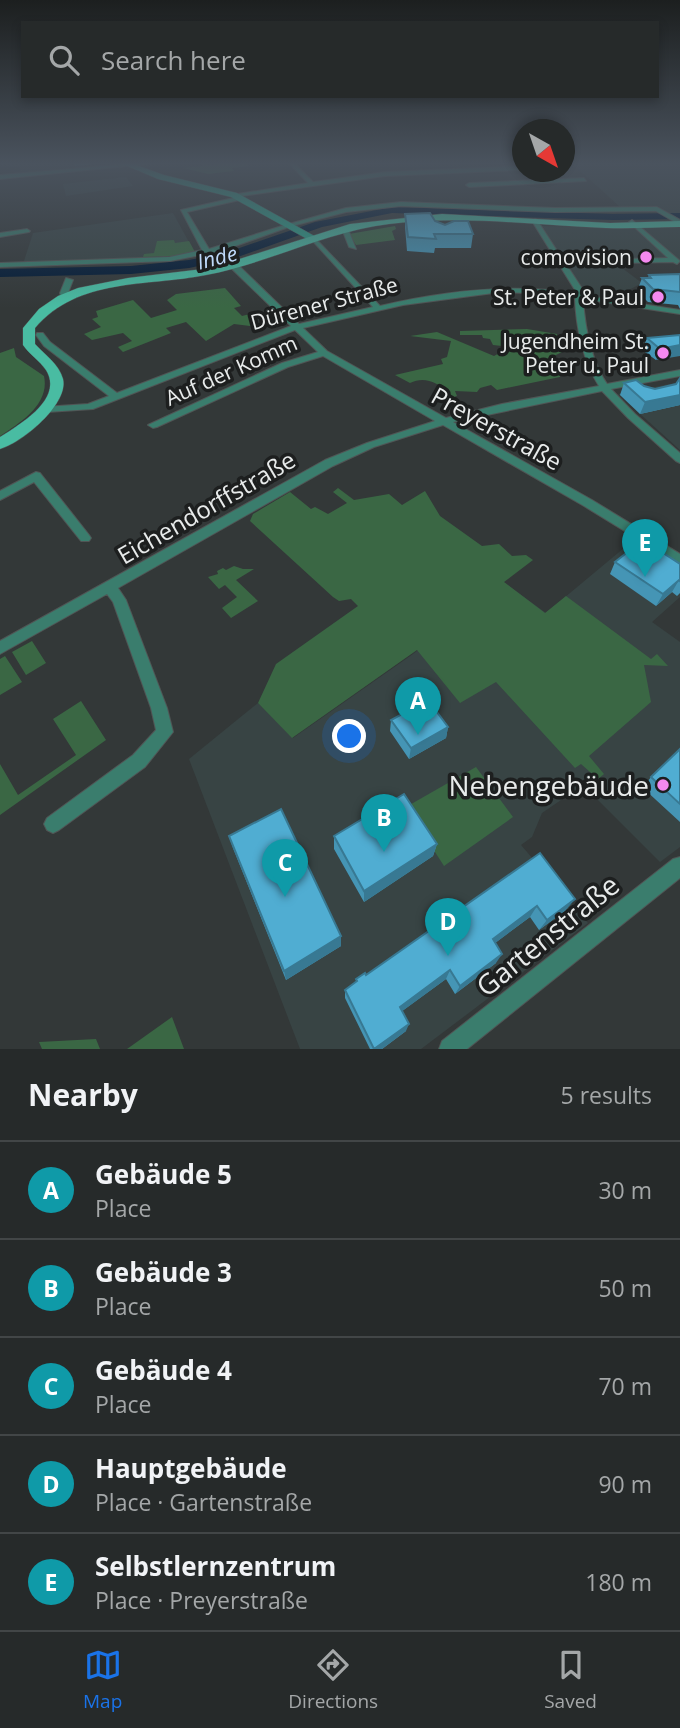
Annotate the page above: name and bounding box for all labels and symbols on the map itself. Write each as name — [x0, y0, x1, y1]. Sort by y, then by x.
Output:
north arrow — [512, 119, 575, 182]
water label: Inde — [194, 239, 240, 275]
place label: comovision — [521, 243, 632, 271]
marker: comovision — [638, 249, 654, 265]
street label: Dürener Straße — [247, 270, 401, 336]
place label: St. Peter & Paul — [493, 283, 644, 311]
marker: St. Peter & Paul — [650, 289, 666, 305]
place label: Jugendheim St. Peter u. Paul — [500, 327, 649, 379]
street label: Auf der Komm — [161, 328, 301, 412]
marker: Jugendheim St. Peter u. Paul — [655, 345, 671, 361]
street label: Preyerstraße — [426, 379, 568, 477]
street label: Eichendorffstraße — [111, 443, 301, 571]
pin: E — [622, 519, 668, 577]
pin: A — [395, 677, 441, 735]
your location — [332, 719, 366, 753]
place label: Nebengebäude — [449, 766, 649, 804]
marker: Nebengebäude — [655, 777, 671, 793]
pin: B — [361, 794, 407, 852]
pin: C — [262, 839, 308, 897]
street label: Gartenstraße — [468, 866, 626, 1004]
pin: D — [425, 898, 471, 956]

